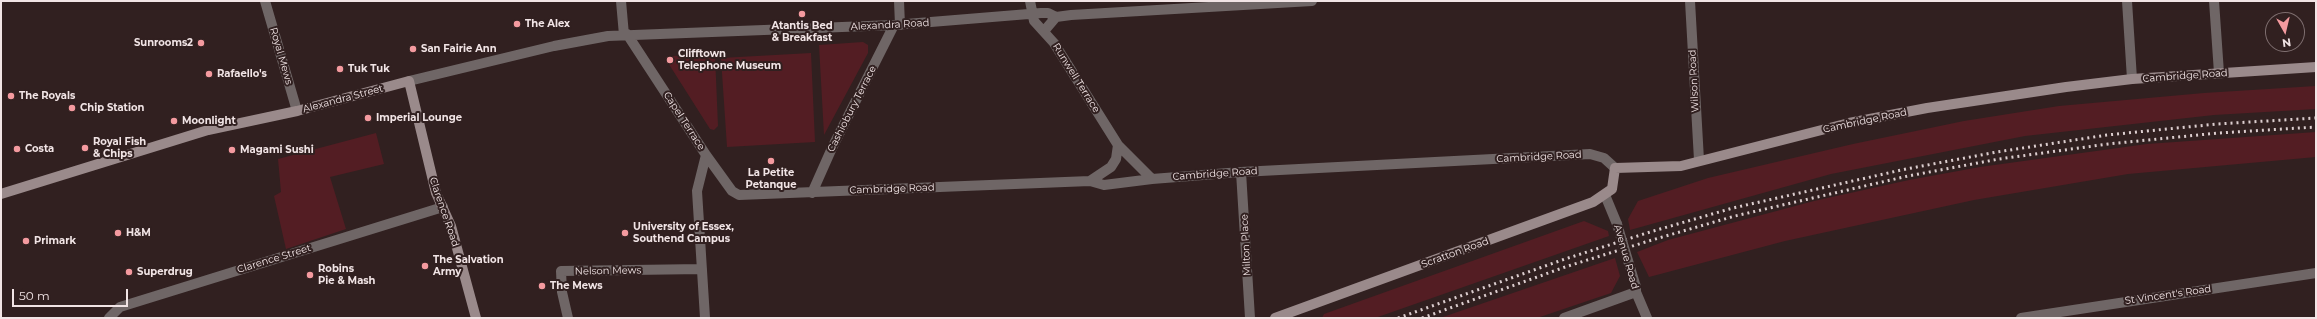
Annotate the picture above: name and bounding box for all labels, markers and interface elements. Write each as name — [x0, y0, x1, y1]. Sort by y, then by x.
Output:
marker: Atantis Bed & Breakfast — [797, 9, 807, 19]
north arrow — [2265, 12, 2305, 52]
street label: Alexandra Road — [850, 17, 930, 33]
place label: The Alex — [525, 18, 570, 30]
marker: The Alex — [512, 19, 522, 29]
place label: Atantis Bed & Breakfast — [771, 20, 833, 44]
street label: Royal Mews — [267, 26, 295, 86]
text: N — [2281, 35, 2292, 50]
place label: Sunrooms2 — [134, 37, 193, 49]
marker: Sunrooms2 — [196, 38, 206, 48]
street label: Runwell Terrace — [1050, 41, 1102, 115]
place label: San Fairie Ann — [421, 43, 497, 55]
marker: San Fairie Ann — [408, 44, 418, 54]
place label: Clifftown Telephone Museum — [678, 48, 781, 72]
street label: Wilson Road — [1686, 49, 1702, 113]
marker: Clifftown Telephone Museum — [665, 55, 675, 65]
place label: Tuk Tuk — [348, 63, 390, 75]
marker: Tuk Tuk — [335, 64, 345, 74]
street label: Cashiobury Terrace — [825, 64, 879, 154]
street label: Cambridge Road — [2142, 67, 2228, 85]
place label: Rafaello's — [217, 68, 267, 80]
marker: Rafaello's — [204, 69, 214, 79]
street label: Alexandra Street — [301, 82, 385, 116]
place label: The Royals — [19, 90, 75, 102]
street label: Capel Terrace — [661, 90, 707, 152]
marker: The Royals — [6, 91, 16, 101]
place label: Chip Station — [80, 102, 144, 114]
marker: Chip Station — [67, 103, 77, 113]
street label: Cambridge Road — [1822, 106, 1908, 136]
place label: Imperial Lounge — [376, 112, 462, 124]
marker: Imperial Lounge — [363, 113, 373, 123]
place label: Moonlight — [182, 115, 236, 127]
marker: Moonlight — [169, 116, 179, 126]
place label: Royal Fish & Chips — [93, 136, 146, 160]
place label: Costa — [25, 143, 54, 155]
marker: Royal Fish & Chips — [80, 143, 90, 153]
marker: Costa — [12, 144, 22, 154]
place label: Magami Sushi — [240, 144, 314, 156]
marker: Magami Sushi — [227, 145, 237, 155]
street label: Cambridge Road — [1496, 149, 1582, 165]
marker: La Petite Petanque — [766, 156, 776, 166]
street label: Cambridge Road — [1172, 165, 1258, 183]
place label: La Petite Petanque — [746, 167, 796, 190]
street label: Clarence Road — [426, 176, 462, 248]
street label: Cambridge Road — [849, 182, 935, 196]
street label: Milton Place — [1238, 214, 1254, 276]
place label: University of Essex, Southend Campus — [633, 221, 734, 244]
street label: Avenue Road — [1611, 223, 1641, 291]
place label: H&M — [126, 227, 151, 239]
marker: H&M — [113, 228, 123, 238]
marker: University of Essex, Southend Campus — [620, 228, 630, 238]
place label: Primark — [34, 235, 76, 247]
street label: Scratton Road — [1420, 235, 1490, 271]
marker: Primark — [21, 236, 31, 246]
street label: Clarence Street — [236, 242, 312, 276]
place label: The Salvation Army — [433, 254, 504, 278]
marker: The Salvation Army — [420, 261, 430, 271]
place label: Robins Pie & Mash — [318, 263, 376, 286]
street label: Nelson Mews — [575, 264, 641, 278]
place label: Superdrug — [137, 266, 193, 278]
marker: Superdrug — [124, 267, 134, 277]
marker: Robins Pie & Mash — [305, 270, 315, 280]
place label: The Mews — [550, 280, 603, 292]
scale bar — [14, 281, 130, 307]
marker: The Mews — [537, 281, 547, 291]
street label: St Vincent's Road — [2124, 283, 2212, 307]
text: 50 m — [19, 288, 50, 303]

